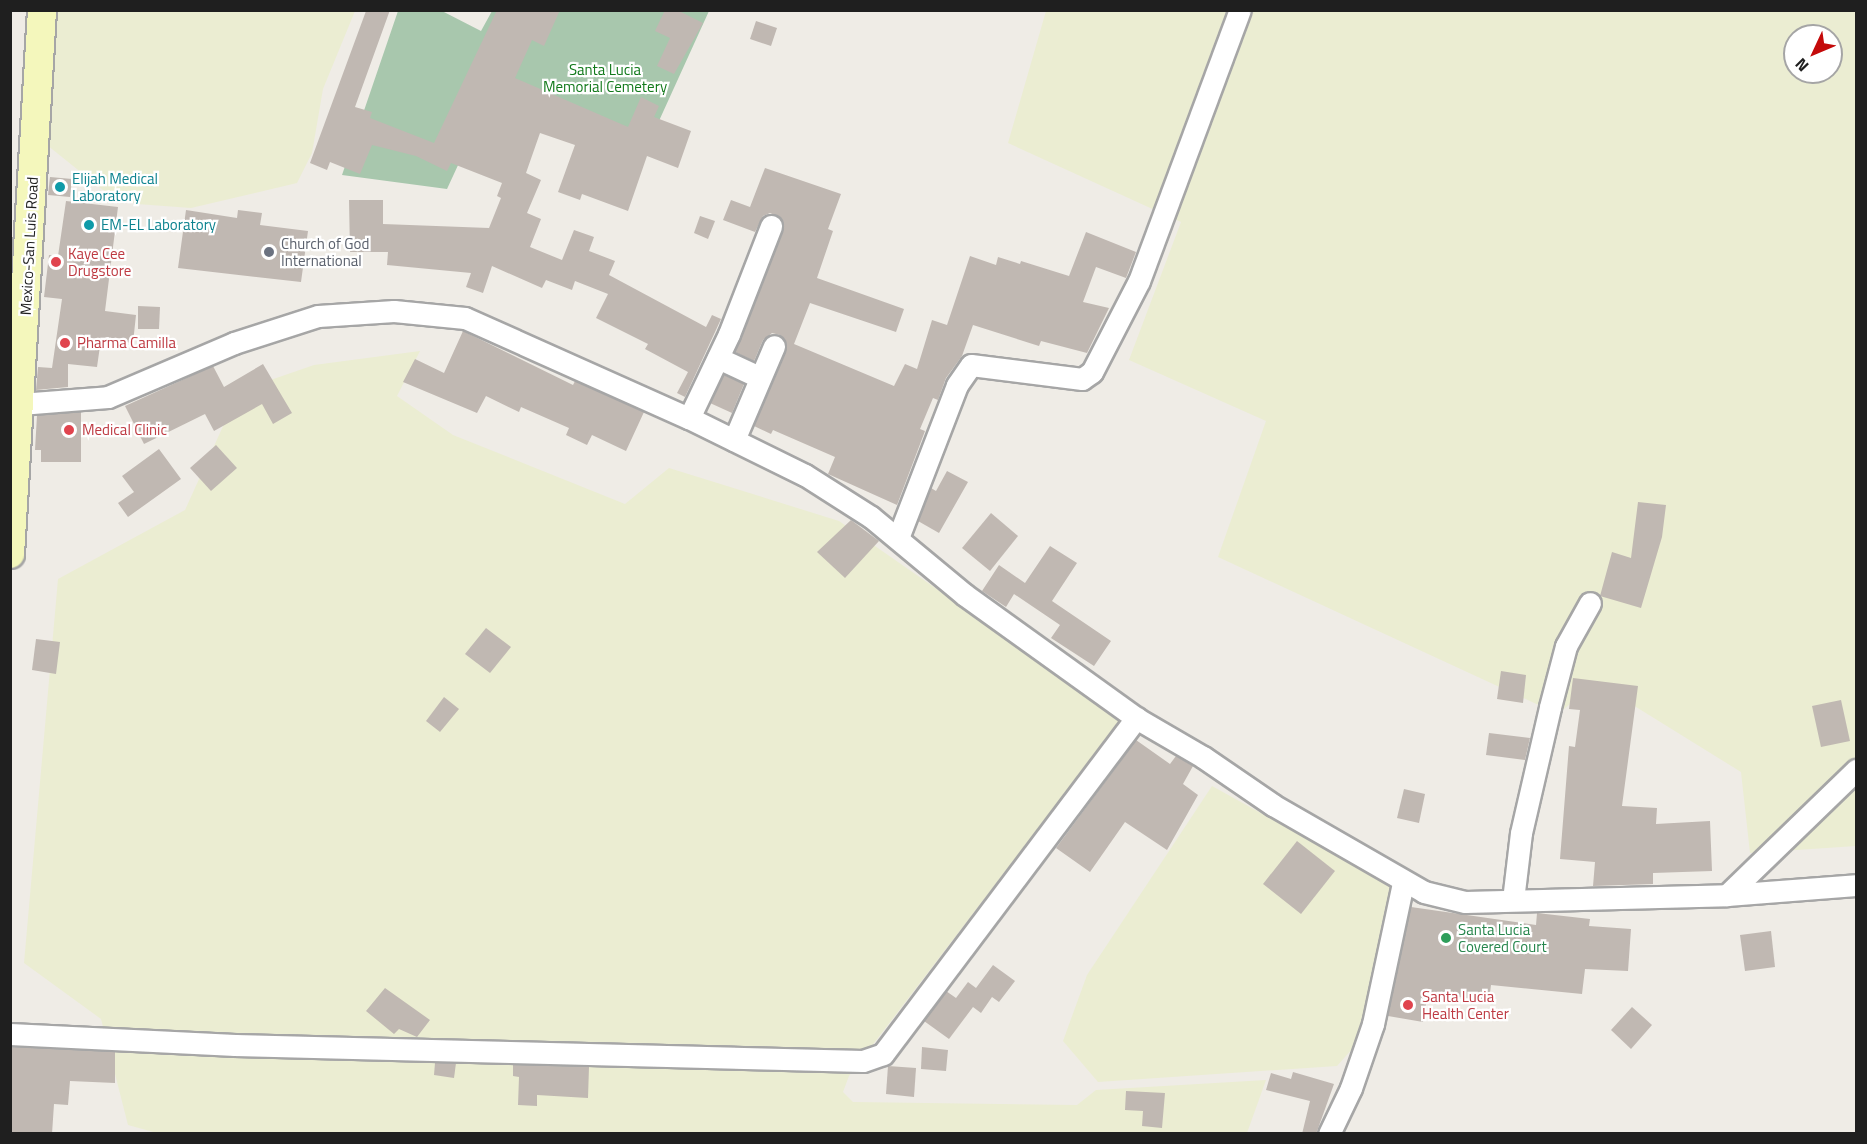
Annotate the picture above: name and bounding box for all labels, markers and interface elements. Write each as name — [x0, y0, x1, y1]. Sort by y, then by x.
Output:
north arrow — [1783, 24, 1843, 84]
text: N — [1789, 53, 1814, 77]
park label: Santa Lucia Memorial Cemetery — [543, 60, 667, 95]
place label: Elijah Medical Laboratory — [72, 169, 158, 204]
street label: Mexico-San Luis Road — [16, 176, 42, 316]
marker: Elijah Medical Laboratory — [53, 180, 67, 194]
place label: EM-EL Laboratory — [101, 216, 216, 234]
marker: EM-EL Laboratory — [82, 218, 96, 232]
place label: Church of God International — [281, 234, 369, 269]
place label: Kaye Cee Drugstore — [68, 244, 131, 279]
marker: Church of God International — [262, 245, 276, 259]
marker: Kaye Cee Drugstore — [49, 255, 63, 269]
place label: Pharma Camilla — [77, 334, 176, 352]
marker: Pharma Camilla — [58, 336, 72, 350]
marker: Medical Clinic — [60, 421, 78, 439]
place label: Medical Clinic — [82, 421, 167, 439]
place label: Santa Lucia Covered Court — [1458, 920, 1547, 955]
marker: Santa Lucia Covered Court — [1439, 931, 1453, 945]
place label: Santa Lucia Health Center — [1422, 987, 1509, 1022]
marker: Santa Lucia Health Center — [1399, 996, 1417, 1014]

